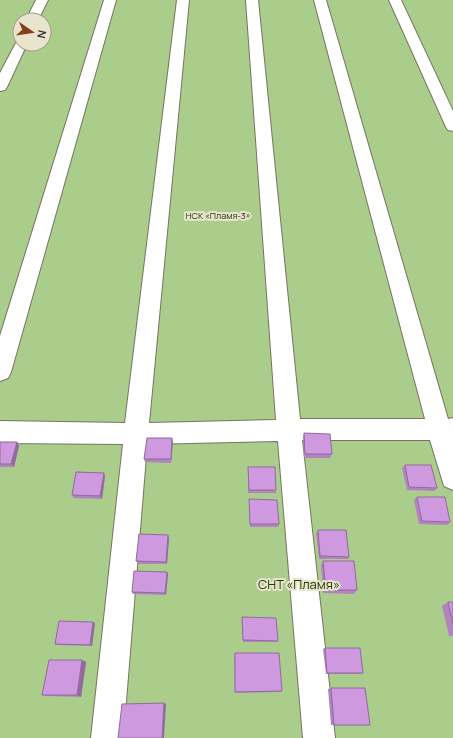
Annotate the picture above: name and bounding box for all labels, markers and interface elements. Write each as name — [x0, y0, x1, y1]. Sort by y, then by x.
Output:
north arrow — [12, 12, 52, 52]
text: N — [34, 29, 50, 40]
park label: НСК «Пламя-3» — [185, 209, 251, 222]
park label: СНТ «Пламя» — [258, 575, 340, 593]

